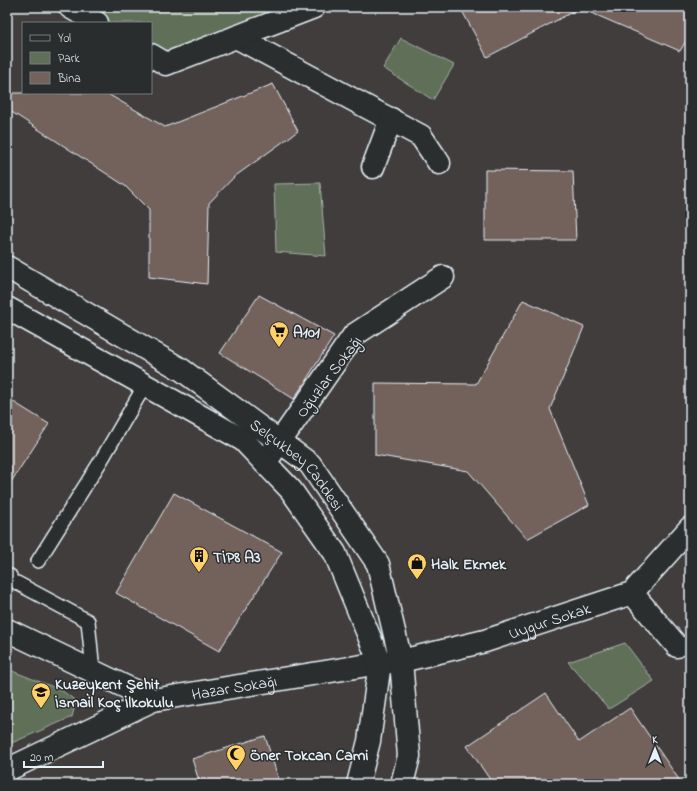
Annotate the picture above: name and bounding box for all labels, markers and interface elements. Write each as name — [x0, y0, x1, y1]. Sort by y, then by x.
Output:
legend — [22, 22, 152, 94]
text: Yol — [58, 30, 71, 48]
text: Park — [58, 50, 80, 68]
text: Bina — [57, 70, 81, 88]
supermarket icon: A101 — [268, 320, 290, 348]
place label: A101 — [293, 321, 321, 345]
street label: Oğuzlar Sokağı — [291, 331, 369, 423]
street label: Selçukbey Caddesi — [244, 414, 349, 517]
building icon: TİP8 A3 — [188, 545, 210, 573]
place label: TİP8 A3 — [213, 546, 261, 570]
shop icon: Halk Ekmek — [406, 552, 428, 580]
place label: Halk Ekmek — [431, 553, 507, 577]
street label: Uygur Sokak — [506, 597, 595, 647]
street label: Hazar Sokağı — [190, 670, 279, 708]
place label: Kuzeykent Şehit İsmail Koç İlkokulu — [55, 673, 174, 715]
school or university icon: Kuzeykent Şehit İsmail Koç İlkokulu — [30, 681, 52, 709]
north arrow — [635, 729, 675, 769]
text: K — [652, 732, 658, 748]
scale bar — [24, 743, 103, 769]
mosque icon: Öner Tokcan Cami — [225, 743, 247, 771]
place label: Öner Tokcan Cami — [250, 744, 368, 768]
text: 20 m — [30, 749, 53, 767]

